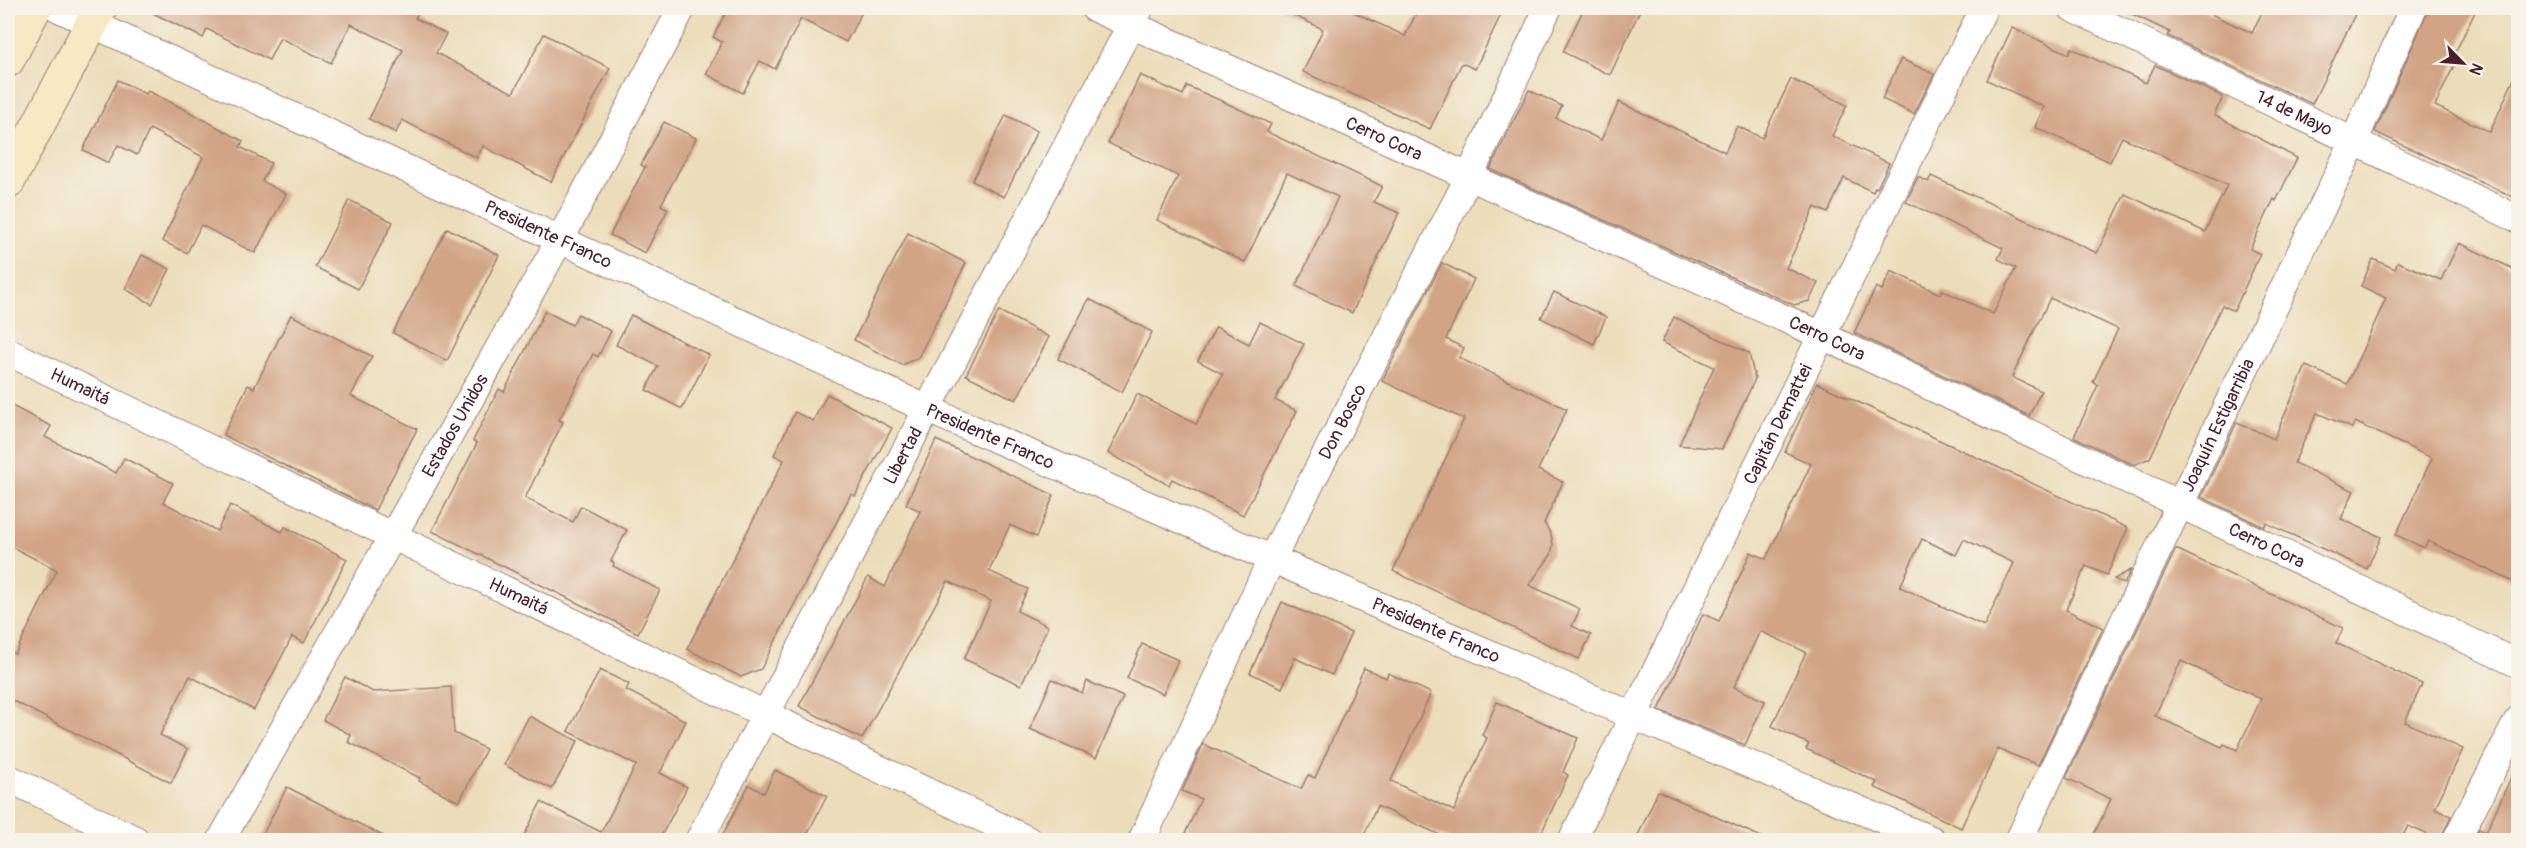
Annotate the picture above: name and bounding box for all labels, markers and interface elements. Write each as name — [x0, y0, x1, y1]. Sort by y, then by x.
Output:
north arrow — [2433, 33, 2493, 93]
text: N — [2464, 60, 2487, 78]
street label: 14 de Mayo — [2252, 86, 2336, 142]
street label: Cerro Cora — [1342, 112, 1426, 166]
street label: Presidente Franco — [481, 195, 616, 274]
street label: Cerro Cora — [1785, 311, 1869, 366]
street label: Joaquín Estigarribia — [2177, 355, 2260, 496]
street label: Capitán Demattei — [1739, 360, 1818, 488]
street label: Humaitá — [46, 363, 113, 411]
street label: Estados Unidos — [417, 370, 494, 481]
street label: Don Bosco — [1314, 380, 1372, 463]
street label: Presidente Franco — [922, 399, 1058, 475]
street label: Libertad — [878, 423, 928, 489]
street label: Cerro Cora — [2225, 518, 2308, 574]
street label: Humaitá — [485, 573, 552, 621]
street label: Presidente Franco — [1368, 593, 1504, 669]

